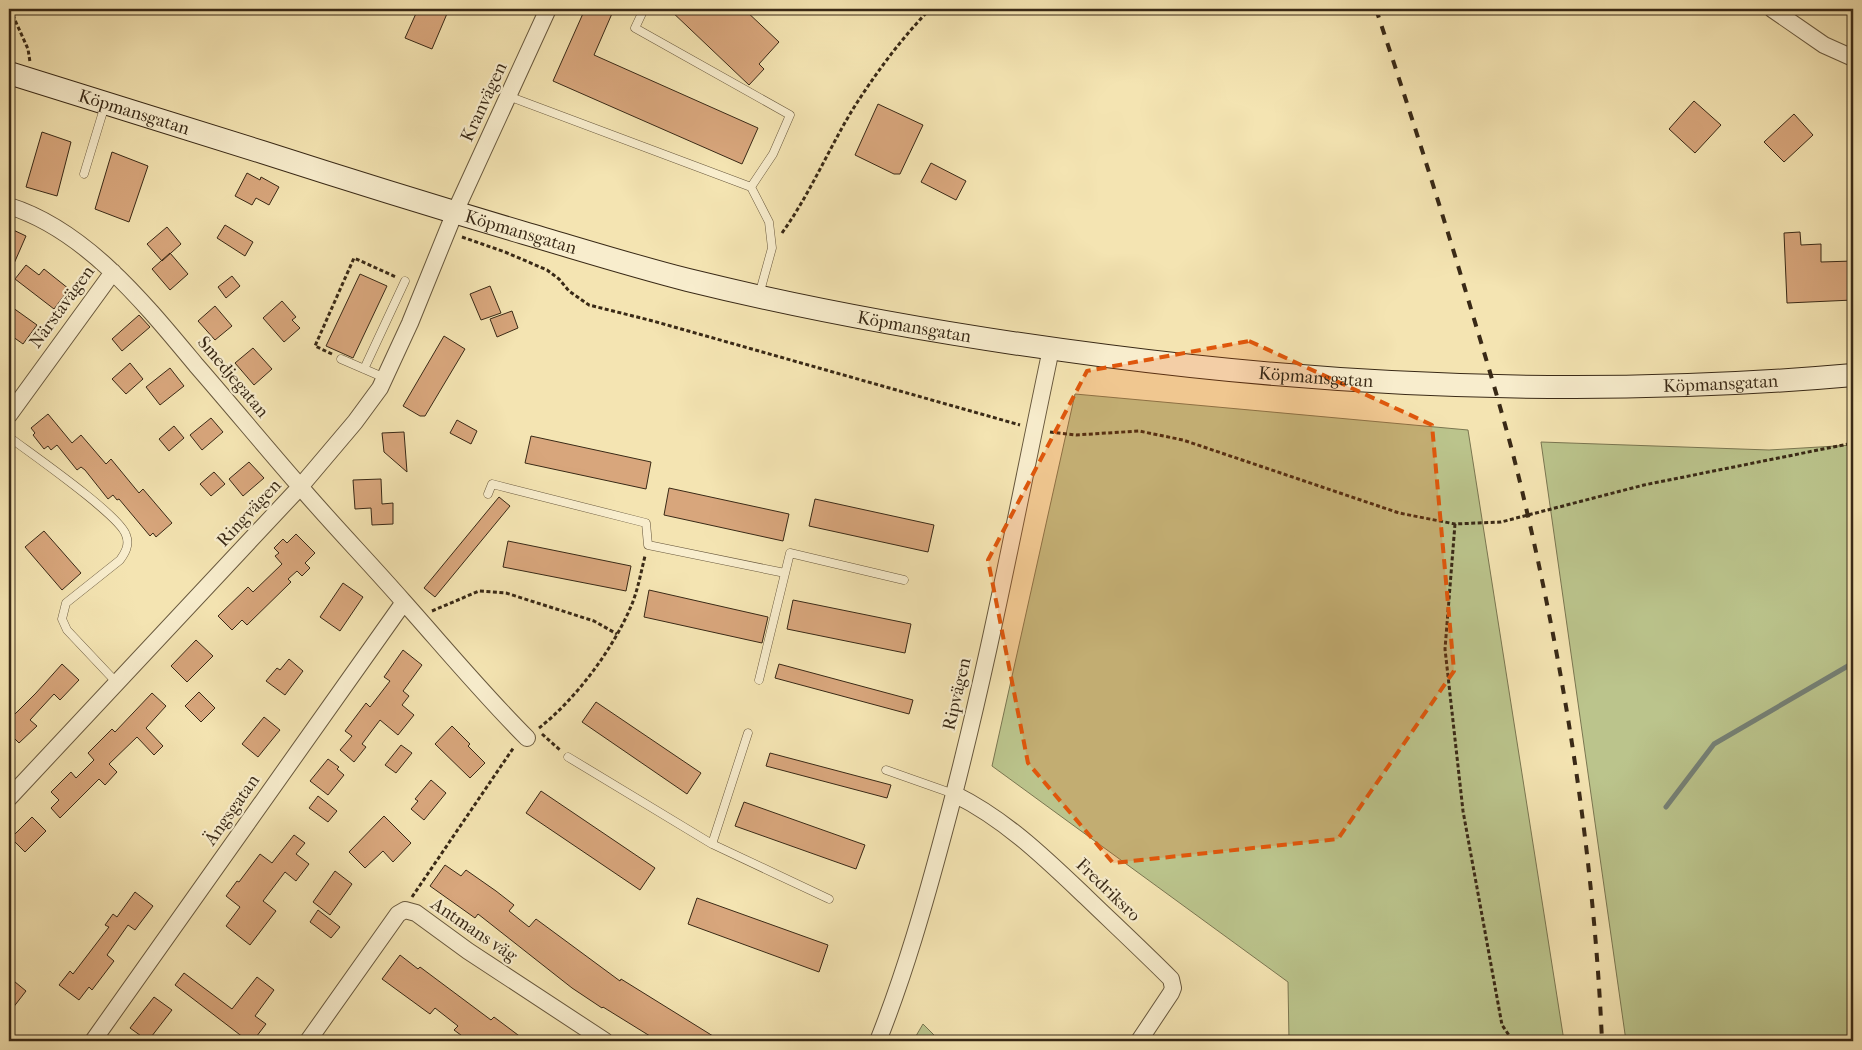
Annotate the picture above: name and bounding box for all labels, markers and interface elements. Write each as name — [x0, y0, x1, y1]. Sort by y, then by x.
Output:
street label: Kranvägen — [456, 58, 512, 145]
street label: Köpmansgatan — [76, 85, 193, 139]
street label: Köpmansgatan — [463, 205, 580, 259]
street label: Närstavägen — [25, 261, 99, 352]
street label: Köpmansgatan — [856, 307, 973, 347]
street label: Smedjegatan — [193, 332, 273, 422]
street label: Köpmansgatan — [1258, 362, 1375, 392]
street label: Köpmansgatan — [1663, 370, 1779, 396]
street label: Ringvägen — [212, 474, 286, 551]
street label: Ripvägen — [938, 655, 976, 732]
street label: Ängsgatan — [199, 770, 264, 850]
street label: Fredriksro — [1071, 854, 1145, 926]
street label: Antmans väg — [426, 893, 521, 967]

